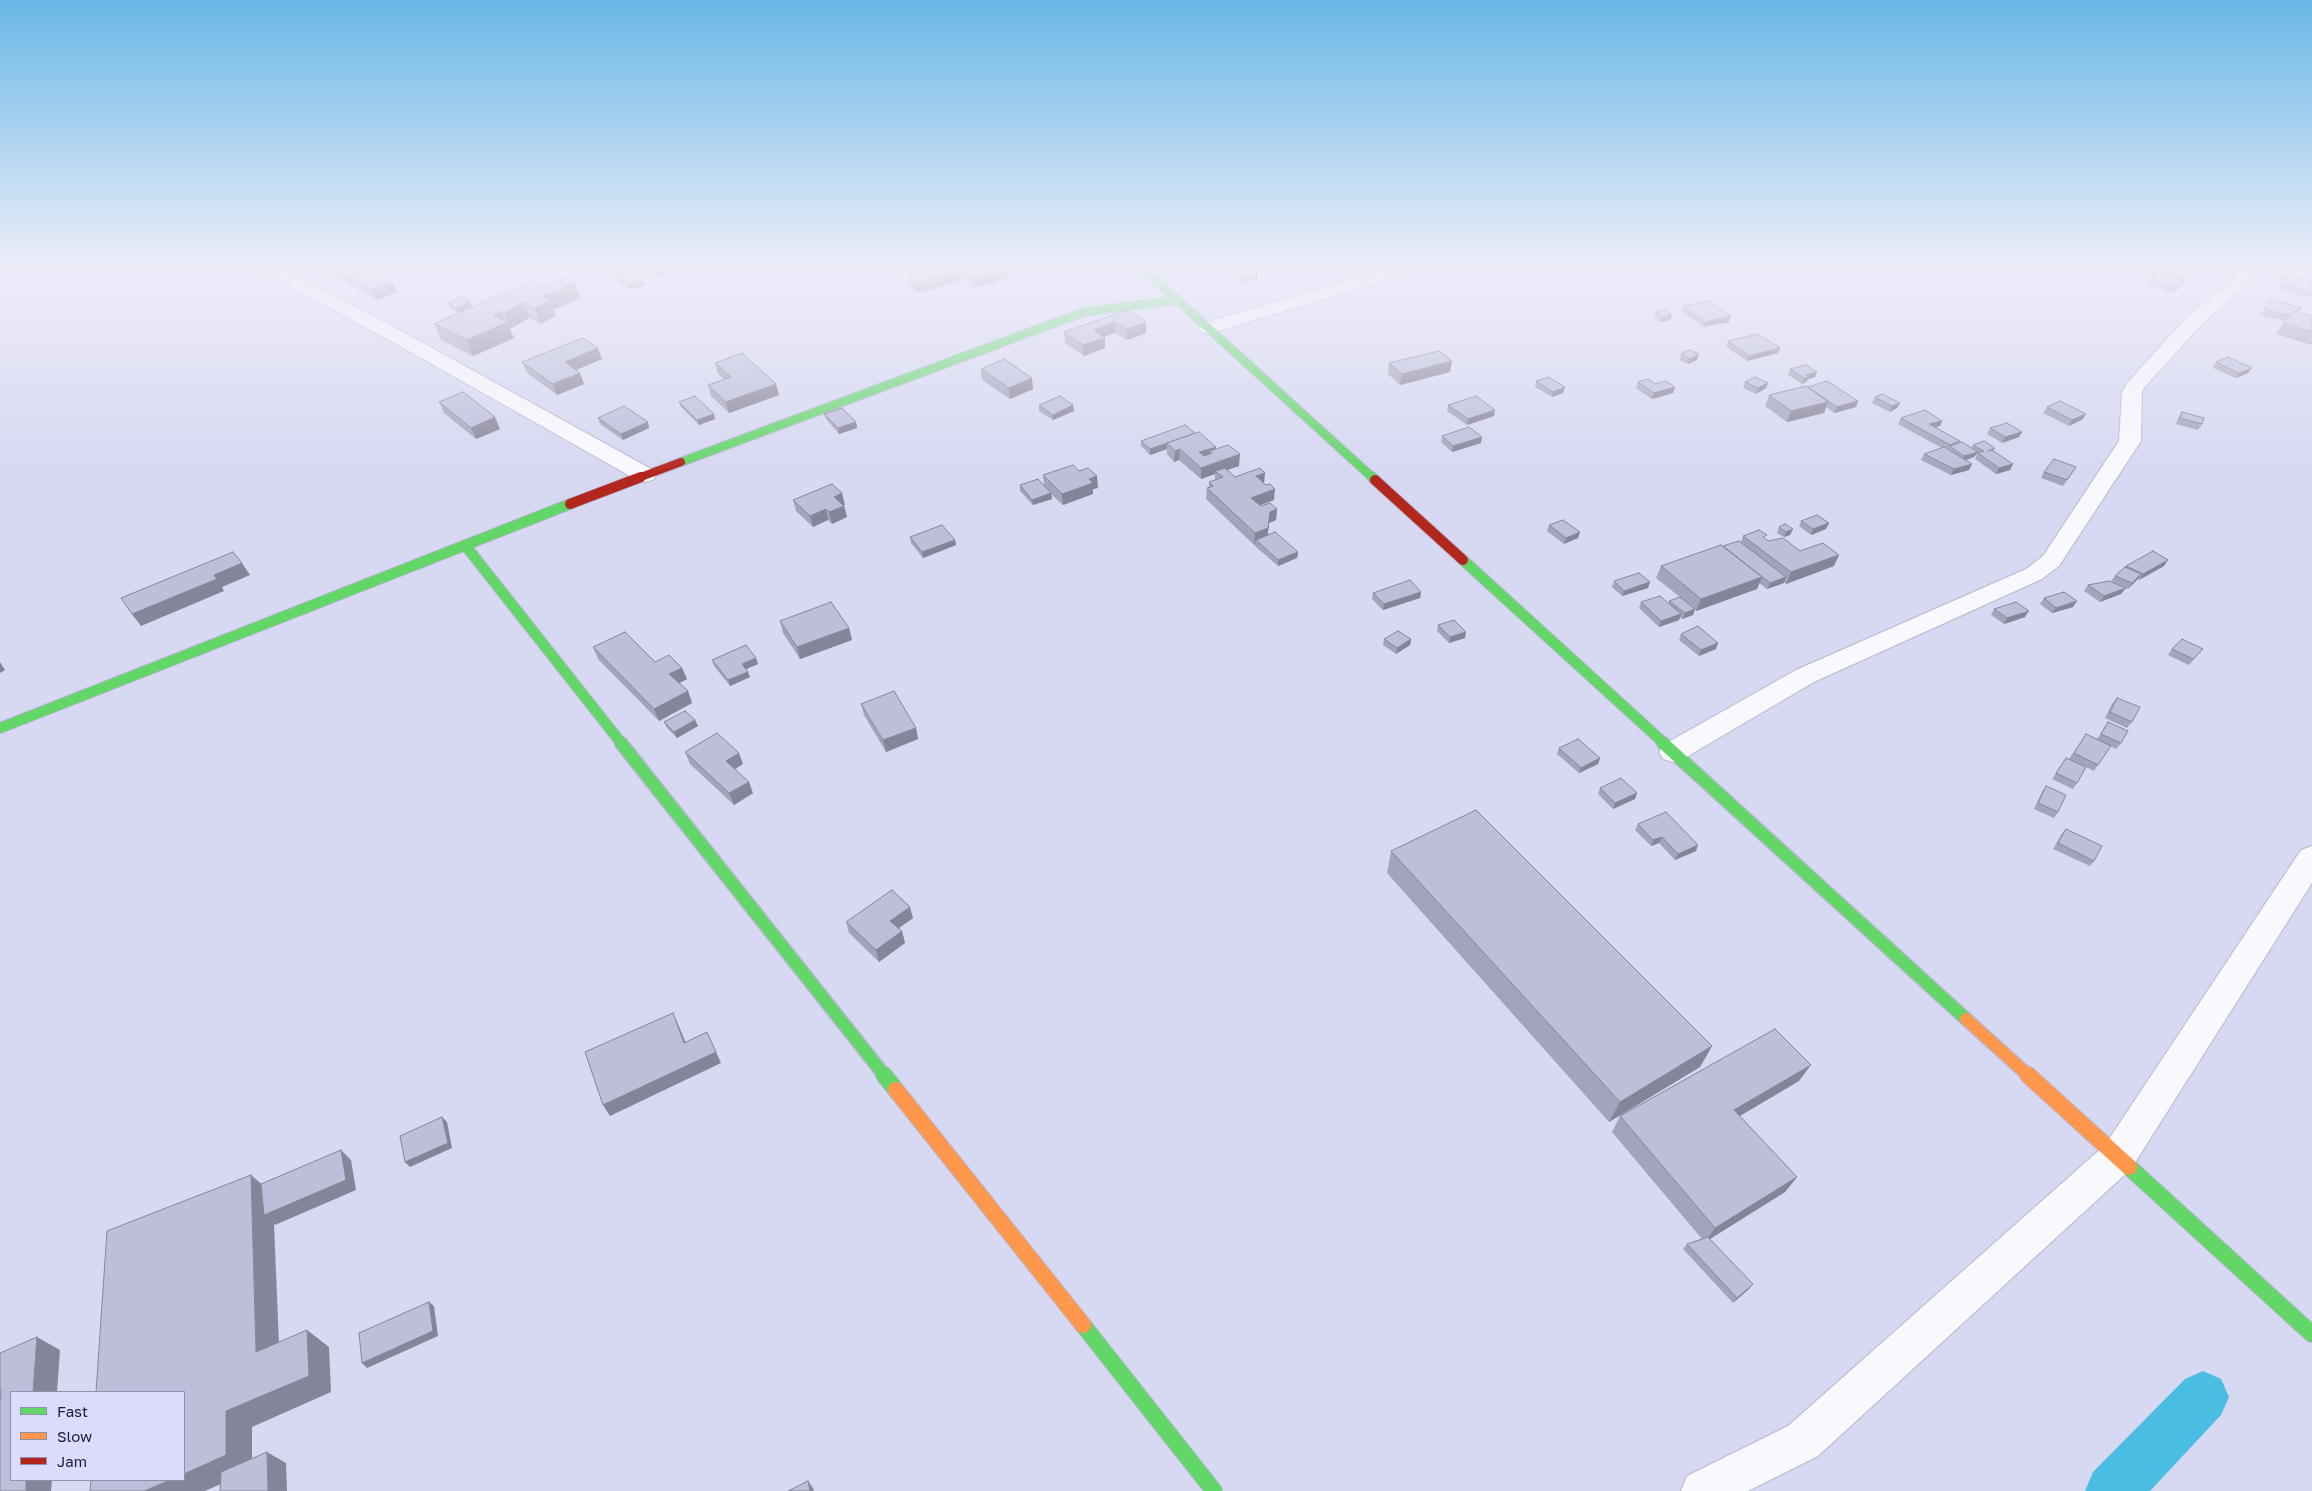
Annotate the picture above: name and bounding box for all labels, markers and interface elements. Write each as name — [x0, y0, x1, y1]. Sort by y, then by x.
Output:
legend — [10, 1391, 185, 1481]
text: Fast — [57, 1402, 88, 1420]
text: Slow — [57, 1427, 92, 1445]
text: Jam — [57, 1452, 87, 1470]

